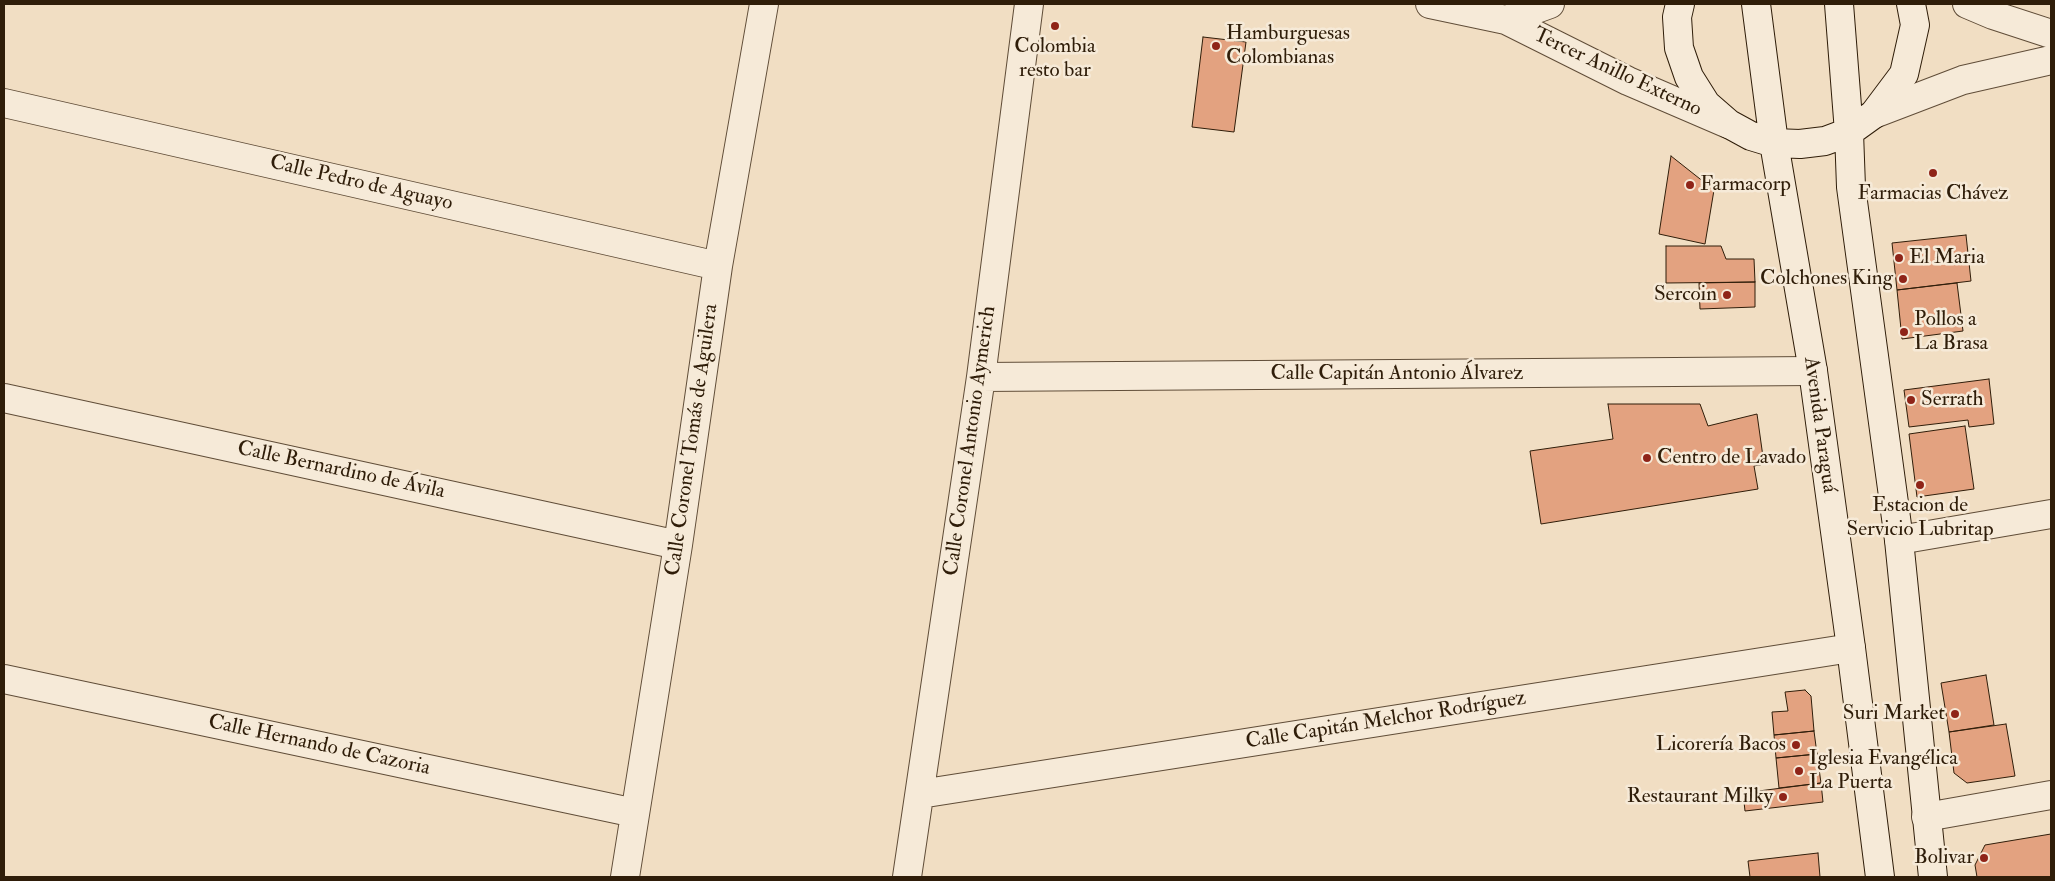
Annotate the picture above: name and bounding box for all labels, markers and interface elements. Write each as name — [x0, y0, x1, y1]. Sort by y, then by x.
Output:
marker: Colombia resto bar — [1049, 20, 1061, 32]
place label: Hamburguesas Colombianas — [1226, 21, 1350, 71]
street label: Tercer Anillo Externo — [1529, 23, 1705, 123]
place label: Colombia resto bar — [1014, 34, 1096, 84]
marker: Hamburguesas Colombianas — [1210, 40, 1222, 52]
street label: Calle Pedro de Aguayo — [267, 151, 455, 217]
marker: Farmacias Chávez — [1927, 167, 1939, 179]
place label: Farmacorp — [1700, 172, 1791, 198]
marker: Farmacorp — [1684, 179, 1696, 191]
place label: Farmacias Chávez — [1858, 181, 2008, 207]
place label: El Maria — [1909, 245, 1985, 271]
marker: El Maria — [1893, 252, 1905, 264]
place label: Colchones King — [1760, 266, 1893, 292]
marker: Colchones King — [1897, 273, 1909, 285]
place label: Sercoin — [1654, 282, 1717, 308]
marker: Sercoin — [1721, 289, 1733, 301]
street label: Calle Coronel Tomás de Aguilera — [661, 302, 725, 578]
street label: Calle Coronel Antonio Aymerich — [940, 304, 1002, 578]
place label: Pollos a La Brasa — [1914, 307, 1988, 357]
marker: Pollos a La Brasa — [1898, 326, 1910, 338]
street label: Avenida Paraguá — [1797, 355, 1841, 495]
street label: Calle Capitán Antonio Álvarez — [1270, 361, 1524, 387]
place label: Serrath — [1921, 387, 1984, 413]
marker: Serrath — [1905, 394, 1917, 406]
street label: Calle Bernardino de Ávila — [235, 437, 447, 505]
place label: Centro de Lavado — [1657, 445, 1806, 471]
marker: Centro de Lavado — [1641, 452, 1653, 464]
marker: Estacion de Servicio Lubritap — [1914, 479, 1926, 491]
place label: Estacion de Servicio Lubritap — [1846, 493, 1994, 543]
street label: Calle Capitán Melchor Rodríguez — [1244, 686, 1528, 756]
place label: Suri Market — [1843, 701, 1945, 727]
marker: Suri Market — [1949, 708, 1961, 720]
street label: Calle Hernando de Cazoria — [206, 710, 432, 782]
place label: Licorería Bacos — [1656, 732, 1786, 758]
marker: Licorería Bacos — [1790, 739, 1802, 751]
place label: Iglesia Evangélica La Puerta — [1809, 746, 1958, 796]
marker: Iglesia Evangélica La Puerta — [1793, 765, 1805, 777]
place label: Restaurant Milky — [1627, 784, 1773, 810]
marker: Restaurant Milky — [1777, 791, 1789, 803]
place label: Bolivar — [1914, 845, 1974, 871]
marker: Bolivar — [1978, 852, 1990, 864]

